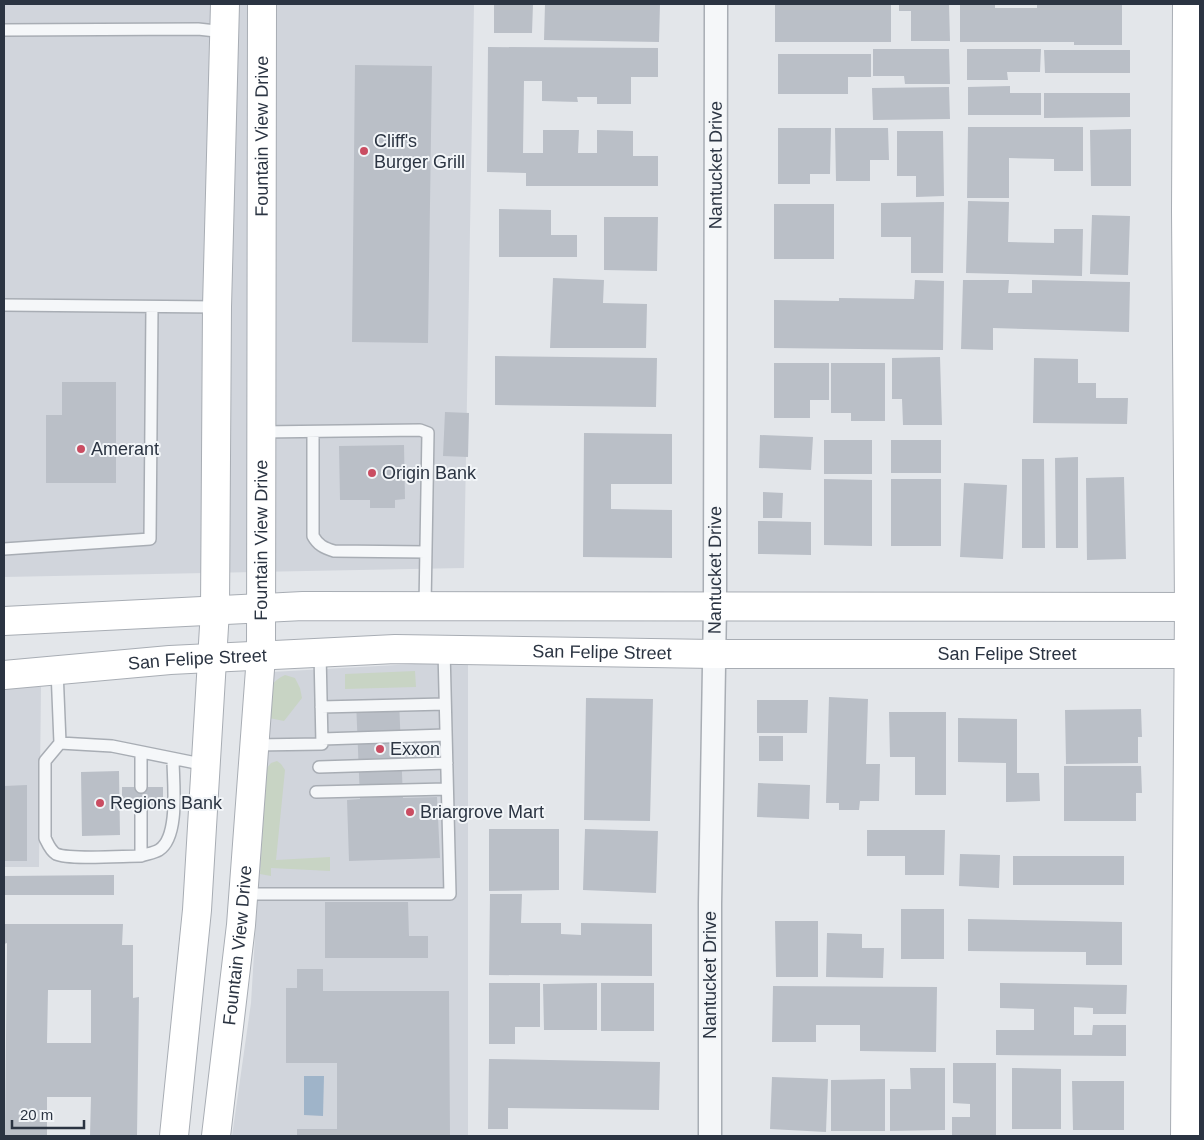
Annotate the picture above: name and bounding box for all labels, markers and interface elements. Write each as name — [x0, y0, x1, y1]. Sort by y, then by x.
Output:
street label: Fountain View Drive — [252, 56, 272, 217]
street label: Nantucket Drive — [706, 101, 726, 229]
place label: Cliff's Burger Grill — [374, 131, 465, 172]
marker: Cliff's Burger Grill — [358, 145, 370, 157]
place label: Amerant — [91, 439, 159, 459]
marker: Amerant — [75, 443, 87, 455]
street label: Fountain View Drive — [251, 460, 271, 621]
place label: Origin Bank — [382, 463, 477, 483]
marker: Origin Bank — [366, 467, 378, 479]
street label: Nantucket Drive — [705, 506, 725, 634]
street label: San Felipe Street — [532, 641, 672, 663]
street label: San Felipe Street — [937, 644, 1077, 664]
street label: San Felipe Street — [127, 645, 267, 674]
place label: Exxon — [390, 739, 440, 759]
marker: Exxon — [374, 743, 386, 755]
place label: Regions Bank — [110, 793, 223, 813]
marker: Regions Bank — [94, 797, 106, 809]
place label: Briargrove Mart — [420, 802, 544, 822]
marker: Briargrove Mart — [404, 806, 416, 818]
street label: Fountain View Drive — [219, 864, 255, 1026]
street label: Nantucket Drive — [700, 911, 720, 1039]
scale bar — [12, 1098, 85, 1130]
text: 20 m — [20, 1106, 53, 1123]

